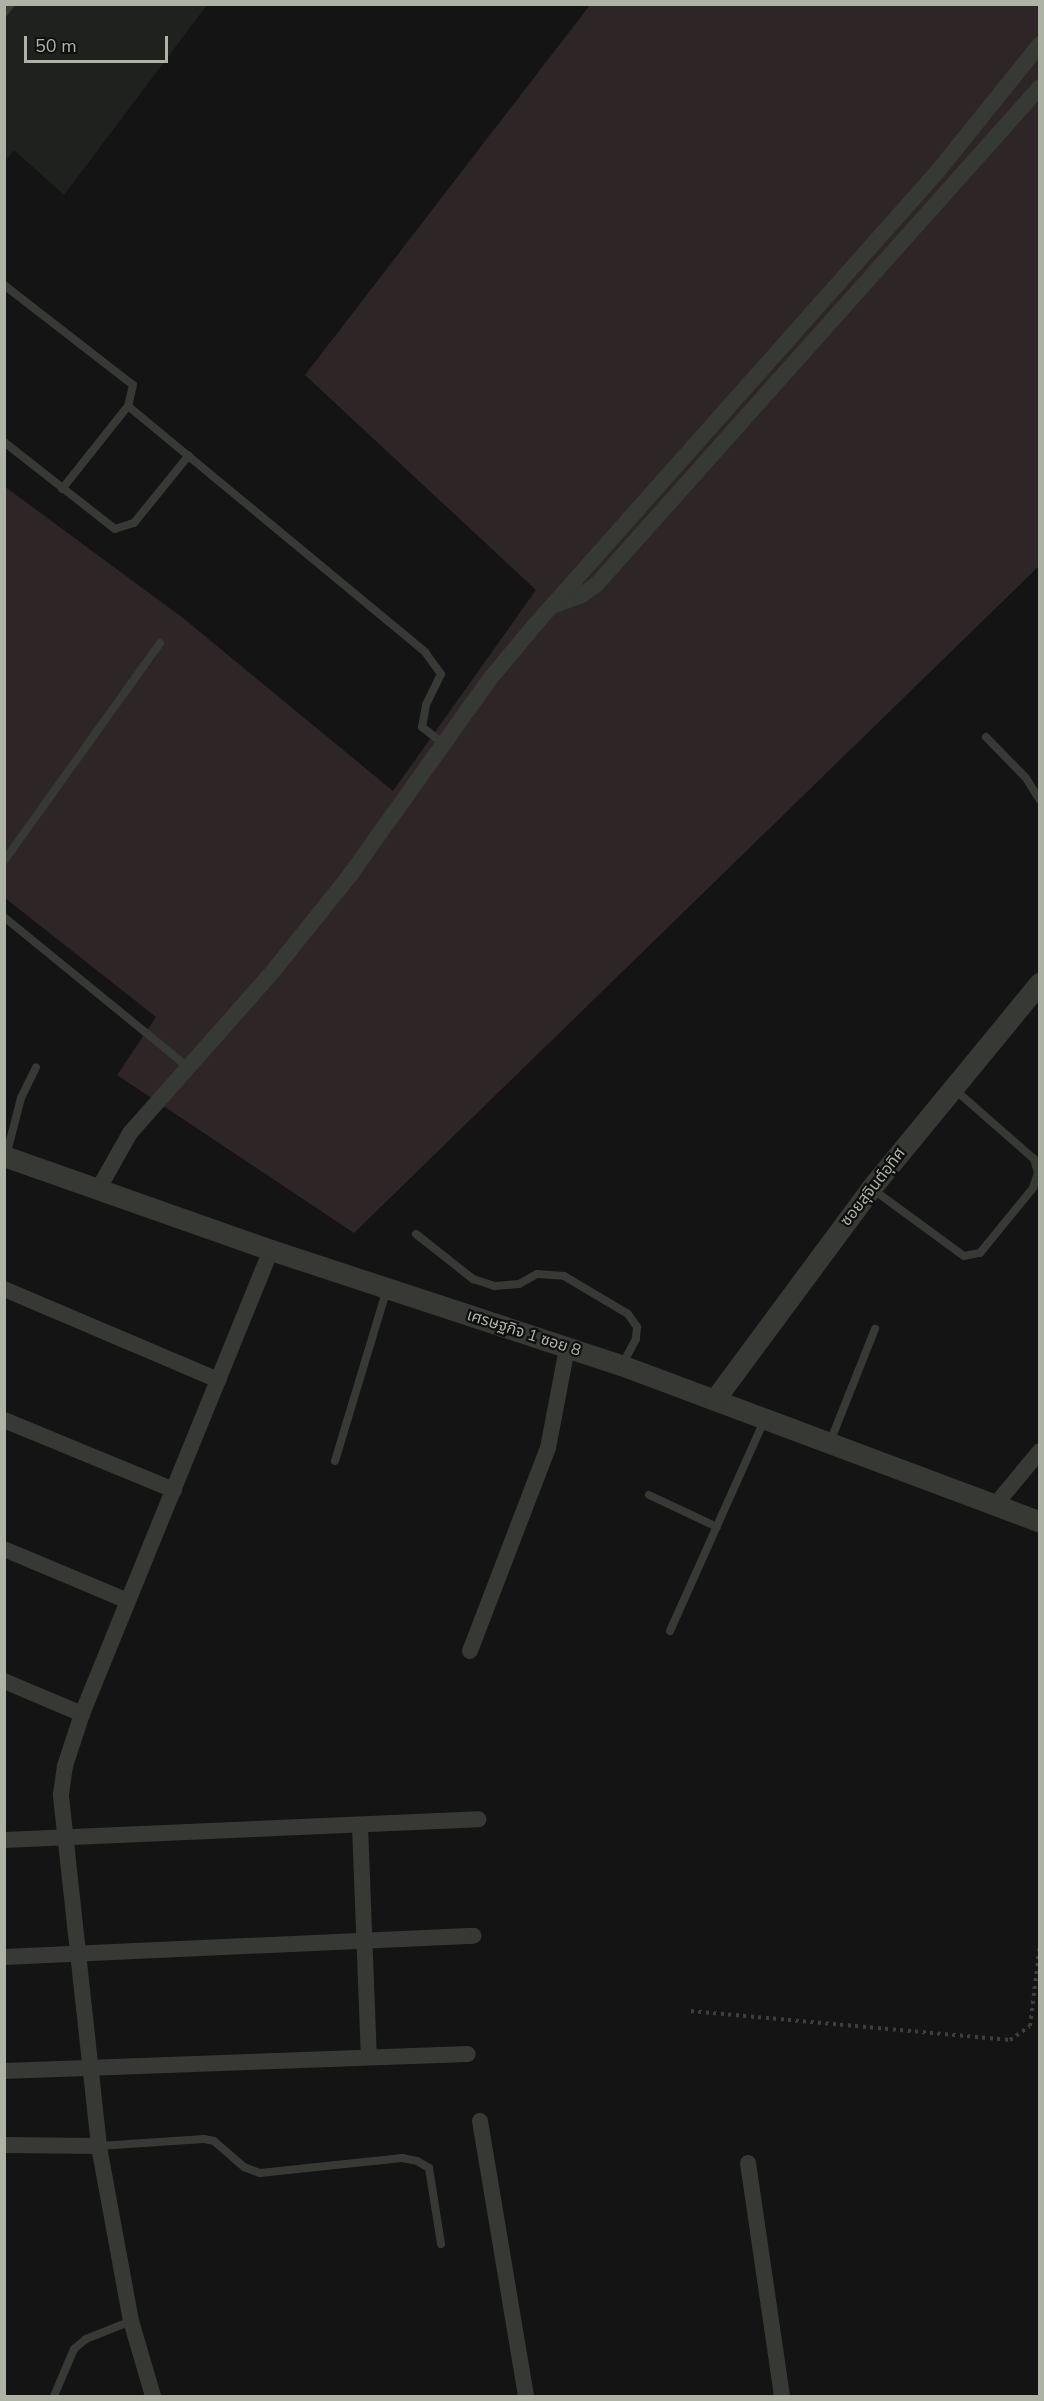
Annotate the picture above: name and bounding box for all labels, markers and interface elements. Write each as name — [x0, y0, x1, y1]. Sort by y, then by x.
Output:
scale bar — [27, 24, 171, 62]
text: 50 m — [35, 34, 77, 58]
street label: ซอยสุจินต์อุทิศ — [836, 1144, 910, 1230]
street label: เศรษฐกิจ 1 ซอย 8 — [465, 1306, 583, 1360]

